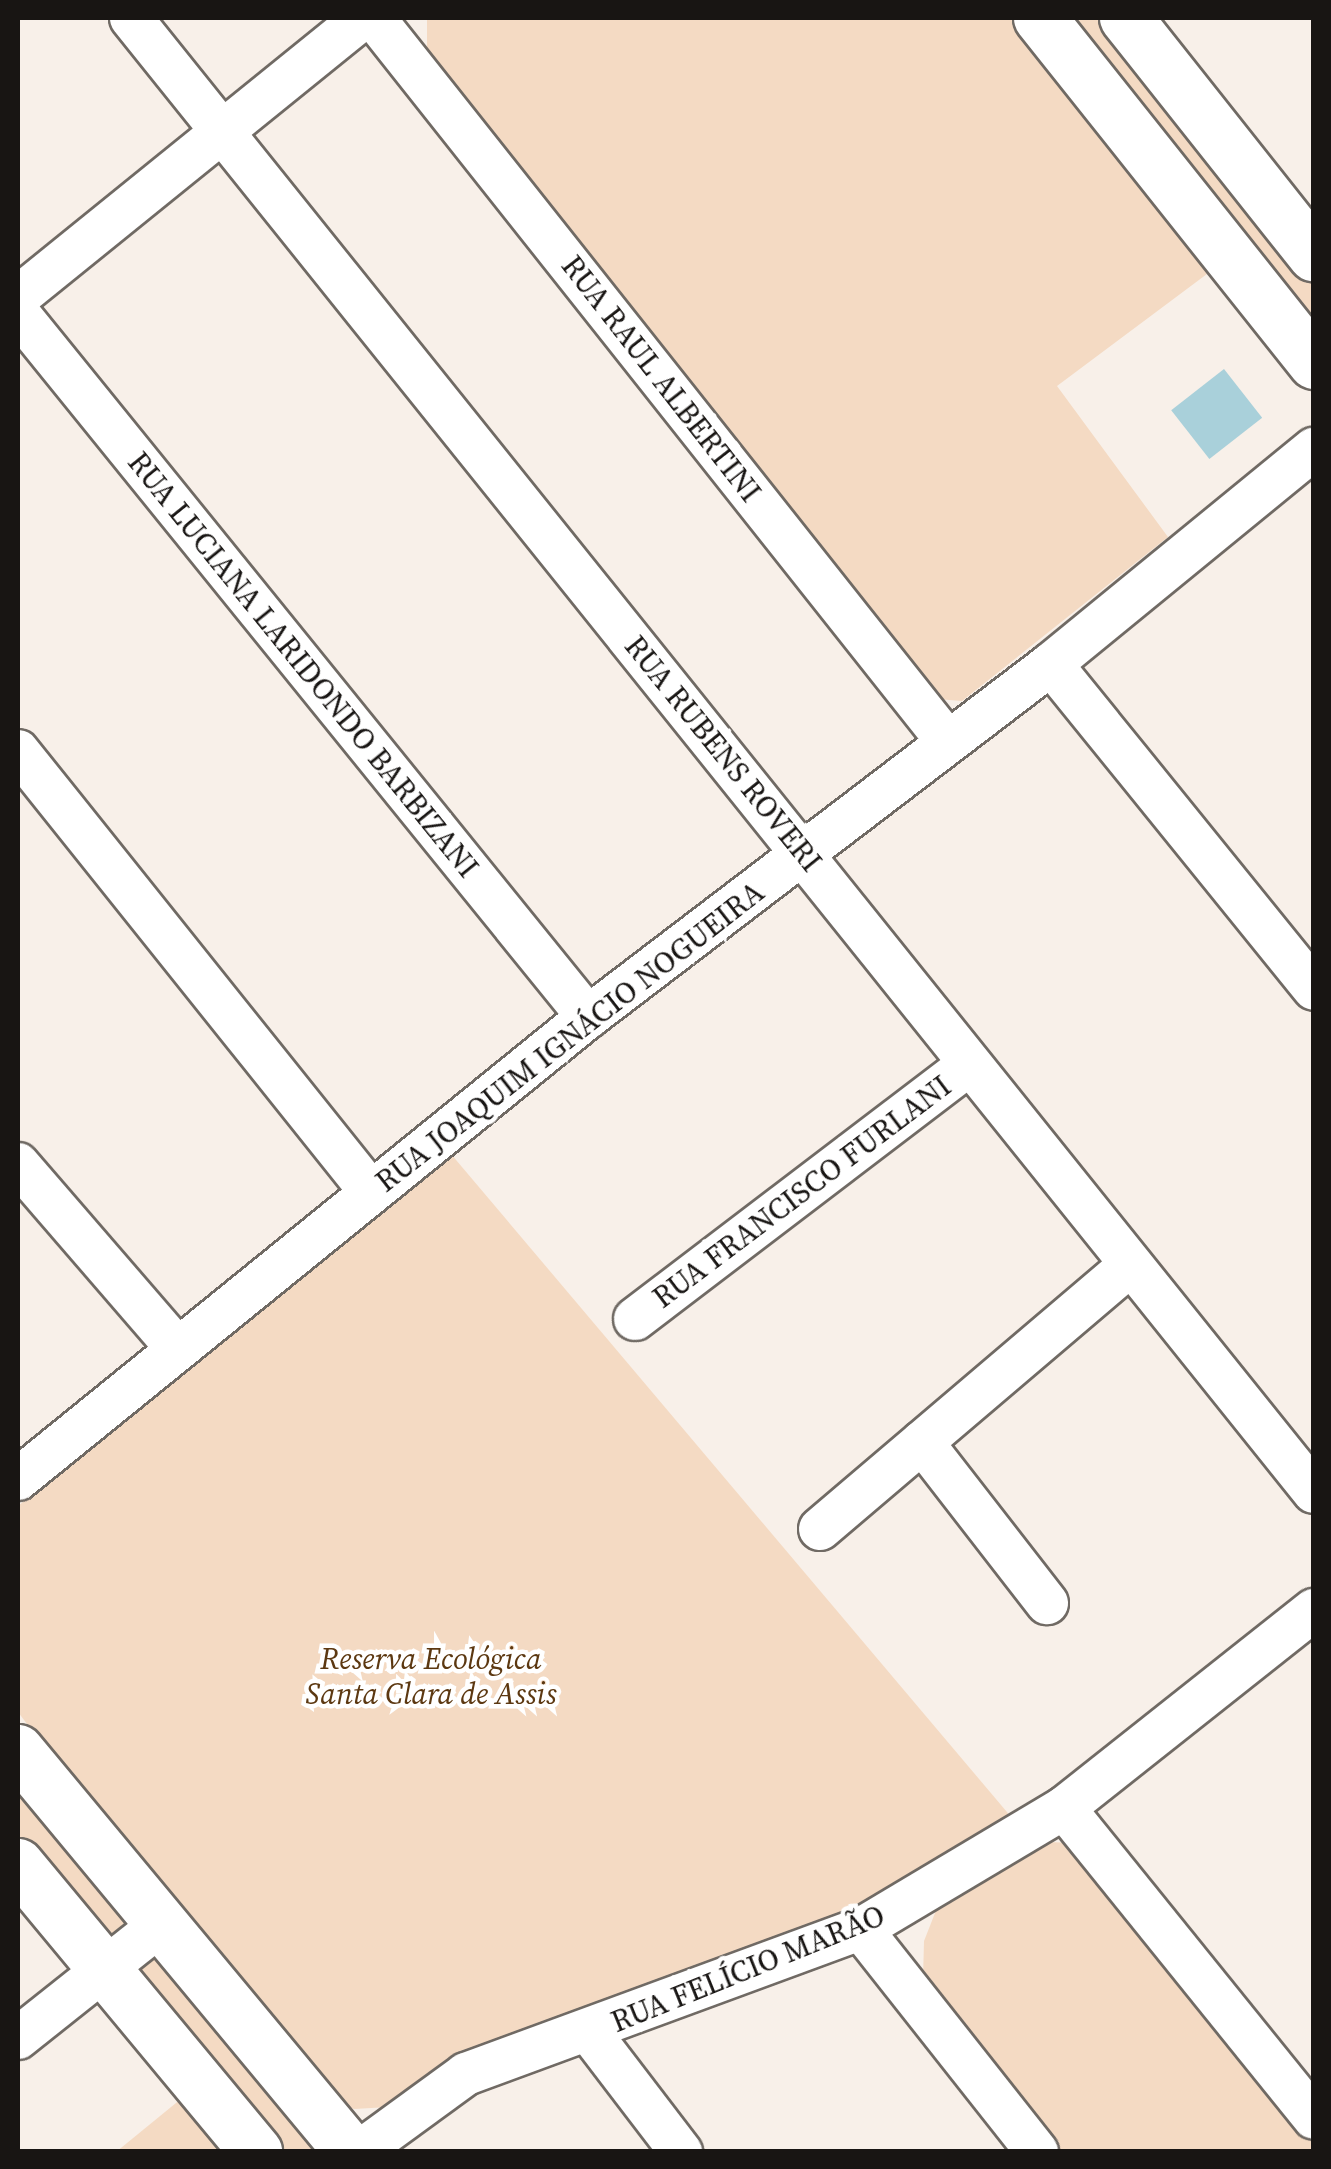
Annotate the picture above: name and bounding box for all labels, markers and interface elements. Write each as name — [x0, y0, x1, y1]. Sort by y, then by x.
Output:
street label: RUA RAUL ALBERTINI — [554, 249, 768, 509]
street label: RUA LUCIANA LARIDONDO BARBIZANI — [120, 445, 486, 885]
street label: RUA RUBENS ROVERI — [617, 629, 829, 879]
street label: RUA JOAQUIM IGNÁCIO NOGUEIRA — [369, 874, 771, 1200]
street label: RUA FRANCISCO FURLANI — [646, 1068, 958, 1316]
park label: Reserva Ecológica Santa Clara de Assis — [306, 1641, 556, 1712]
street label: RUA FELÍCIO MARÃO — [606, 1898, 890, 2040]

